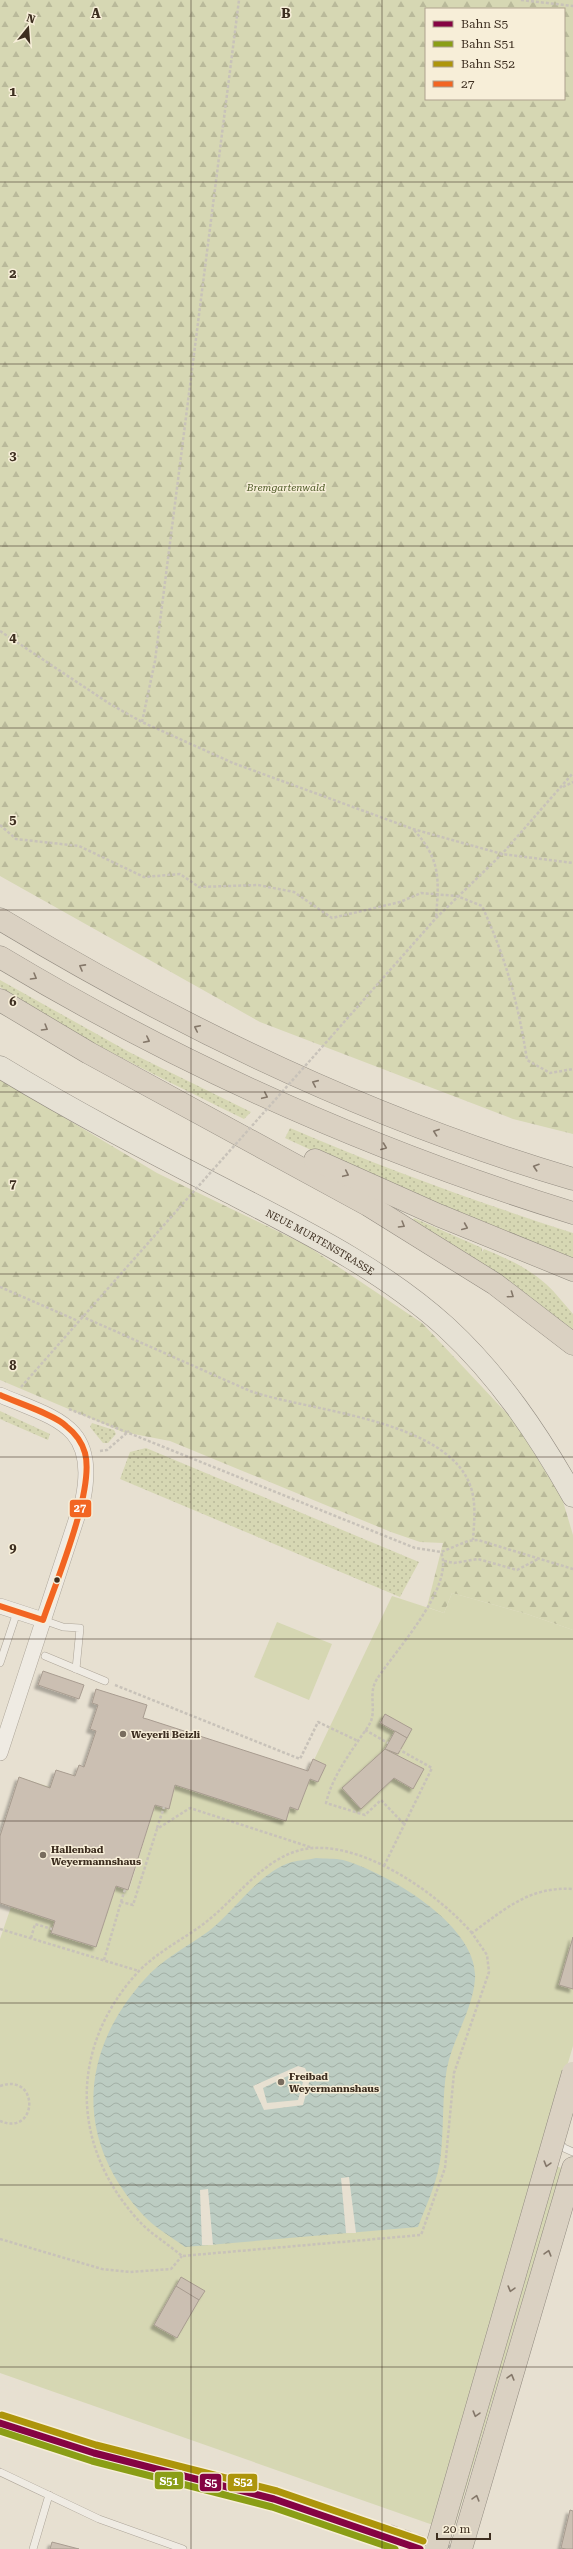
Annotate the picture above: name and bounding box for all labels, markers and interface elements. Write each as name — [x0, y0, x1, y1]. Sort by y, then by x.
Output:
text: A — [91, 6, 101, 21]
text: B — [281, 6, 291, 21]
north arrow — [8, 8, 48, 48]
legend — [425, 8, 565, 100]
text: N — [25, 11, 37, 27]
text: Bahn S5 — [461, 17, 508, 31]
text: Bahn S51 — [461, 37, 515, 51]
text: Bahn S52 — [461, 57, 515, 71]
text: 27 — [461, 77, 475, 91]
text: 1 — [9, 84, 17, 99]
text: 2 — [9, 266, 17, 281]
text: 3 — [9, 448, 17, 463]
park label: Bremgartenwald — [246, 482, 325, 493]
text: 4 — [9, 630, 17, 645]
text: 5 — [9, 812, 17, 827]
one-way arrow — [79, 965, 87, 972]
one-way arrow — [30, 973, 37, 980]
text: 6 — [9, 994, 17, 1009]
one-way arrow — [41, 1023, 48, 1030]
one-way arrow — [194, 1026, 202, 1033]
one-way arrow — [143, 1035, 151, 1043]
one-way arrow — [312, 1080, 320, 1088]
one-way arrow — [260, 1091, 268, 1099]
one-way arrow — [432, 1128, 439, 1136]
one-way arrow — [380, 1142, 388, 1150]
one-way arrow — [532, 1163, 539, 1172]
one-way arrow — [342, 1169, 349, 1177]
text: 7 — [9, 1176, 17, 1191]
street label: NEUE MURTENSTRASSE — [264, 1207, 377, 1277]
one-way arrow — [398, 1220, 405, 1228]
one-way arrow — [461, 1222, 468, 1230]
one-way arrow — [507, 1290, 514, 1298]
text: 8 — [9, 1358, 17, 1373]
line badge: 27 — [69, 1499, 92, 1518]
text: 27 — [74, 1502, 86, 1515]
text: 9 — [9, 1540, 17, 1555]
unlabelled marker — [52, 1575, 62, 1585]
marker: Weyerli Beizli — [118, 1729, 128, 1739]
place label: Weyerli Beizli — [131, 1729, 201, 1740]
place label: Hallenbad Weyermannshaus — [51, 1844, 141, 1867]
marker: Hallenbad Weyermannshaus — [38, 1850, 48, 1860]
place label: Freibad Weyermannshaus — [289, 2071, 379, 2094]
marker: Freibad Weyermannshaus — [276, 2077, 286, 2087]
one-way arrow — [543, 2161, 552, 2168]
one-way arrow — [543, 2249, 552, 2256]
one-way arrow — [507, 2286, 516, 2293]
one-way arrow — [506, 2374, 515, 2381]
one-way arrow — [472, 2411, 481, 2418]
line badge: S51 — [154, 2471, 184, 2490]
line badge: S5 — [199, 2473, 222, 2492]
line badge: S52 — [227, 2473, 258, 2492]
text: S51 — [159, 2475, 179, 2488]
text: S52 — [233, 2476, 253, 2489]
text: S5 — [204, 2477, 218, 2490]
one-way arrow — [471, 2495, 480, 2502]
scale bar — [437, 2515, 490, 2541]
text: 20 m — [443, 2522, 470, 2536]

